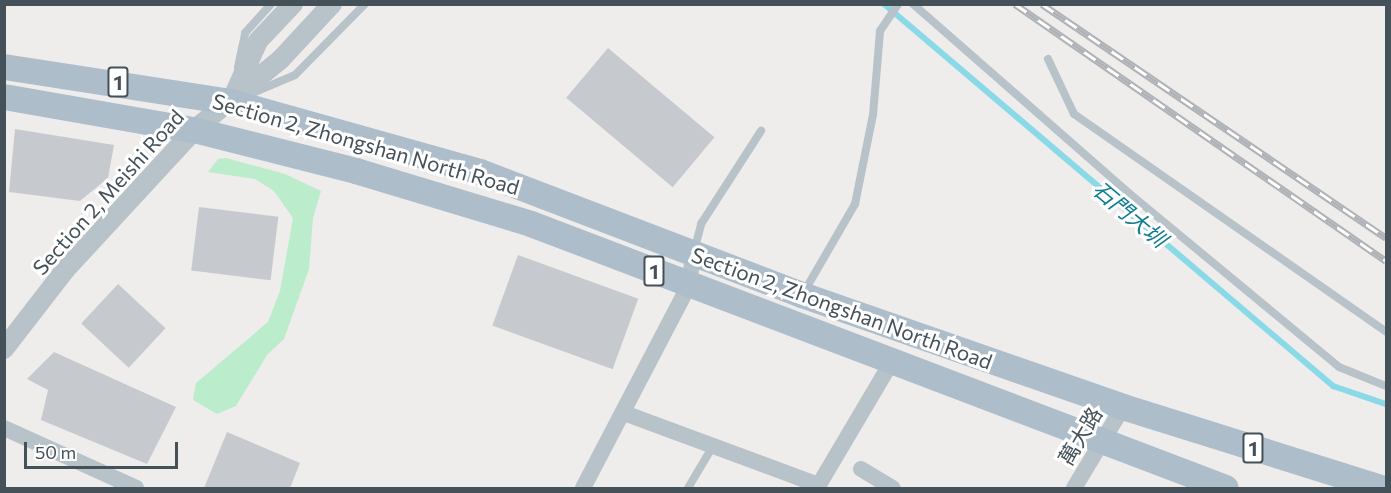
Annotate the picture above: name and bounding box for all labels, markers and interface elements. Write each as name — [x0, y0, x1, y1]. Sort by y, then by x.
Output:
road number: 1 — [106, 65, 130, 99]
street label: Section 2, Zhongshan North Road — [210, 88, 522, 200]
street label: Section 2, Meishi Road — [27, 104, 189, 280]
water label: 石門大圳 — [1088, 176, 1172, 252]
street label: Section 2, Zhongshan North Road — [688, 242, 996, 374]
road number: 1 — [642, 254, 666, 288]
street label: 萬大路 — [1053, 403, 1107, 469]
scale bar — [27, 430, 182, 468]
road number: 1 — [1241, 431, 1265, 465]
text: 50 m — [35, 441, 76, 463]

